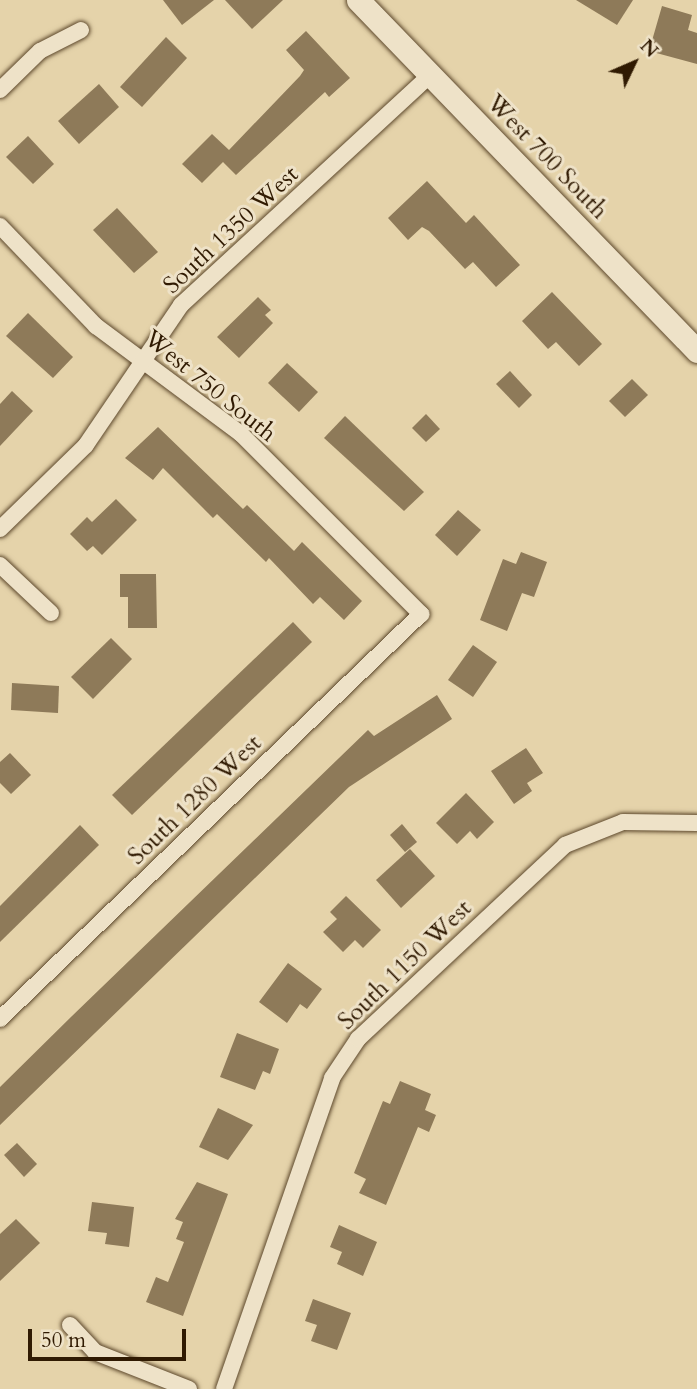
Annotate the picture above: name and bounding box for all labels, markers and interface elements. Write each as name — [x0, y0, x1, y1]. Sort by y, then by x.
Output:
north arrow — [599, 28, 669, 98]
text: N — [634, 33, 664, 63]
street label: West 700 South — [480, 89, 614, 225]
street label: South 1350 West — [158, 160, 304, 300]
street label: West 750 South — [138, 324, 282, 448]
street label: South 1280 West — [122, 729, 268, 871]
street label: South 1150 West — [332, 894, 478, 1036]
scale bar — [32, 1316, 189, 1360]
text: 50 m — [41, 1326, 86, 1355]

